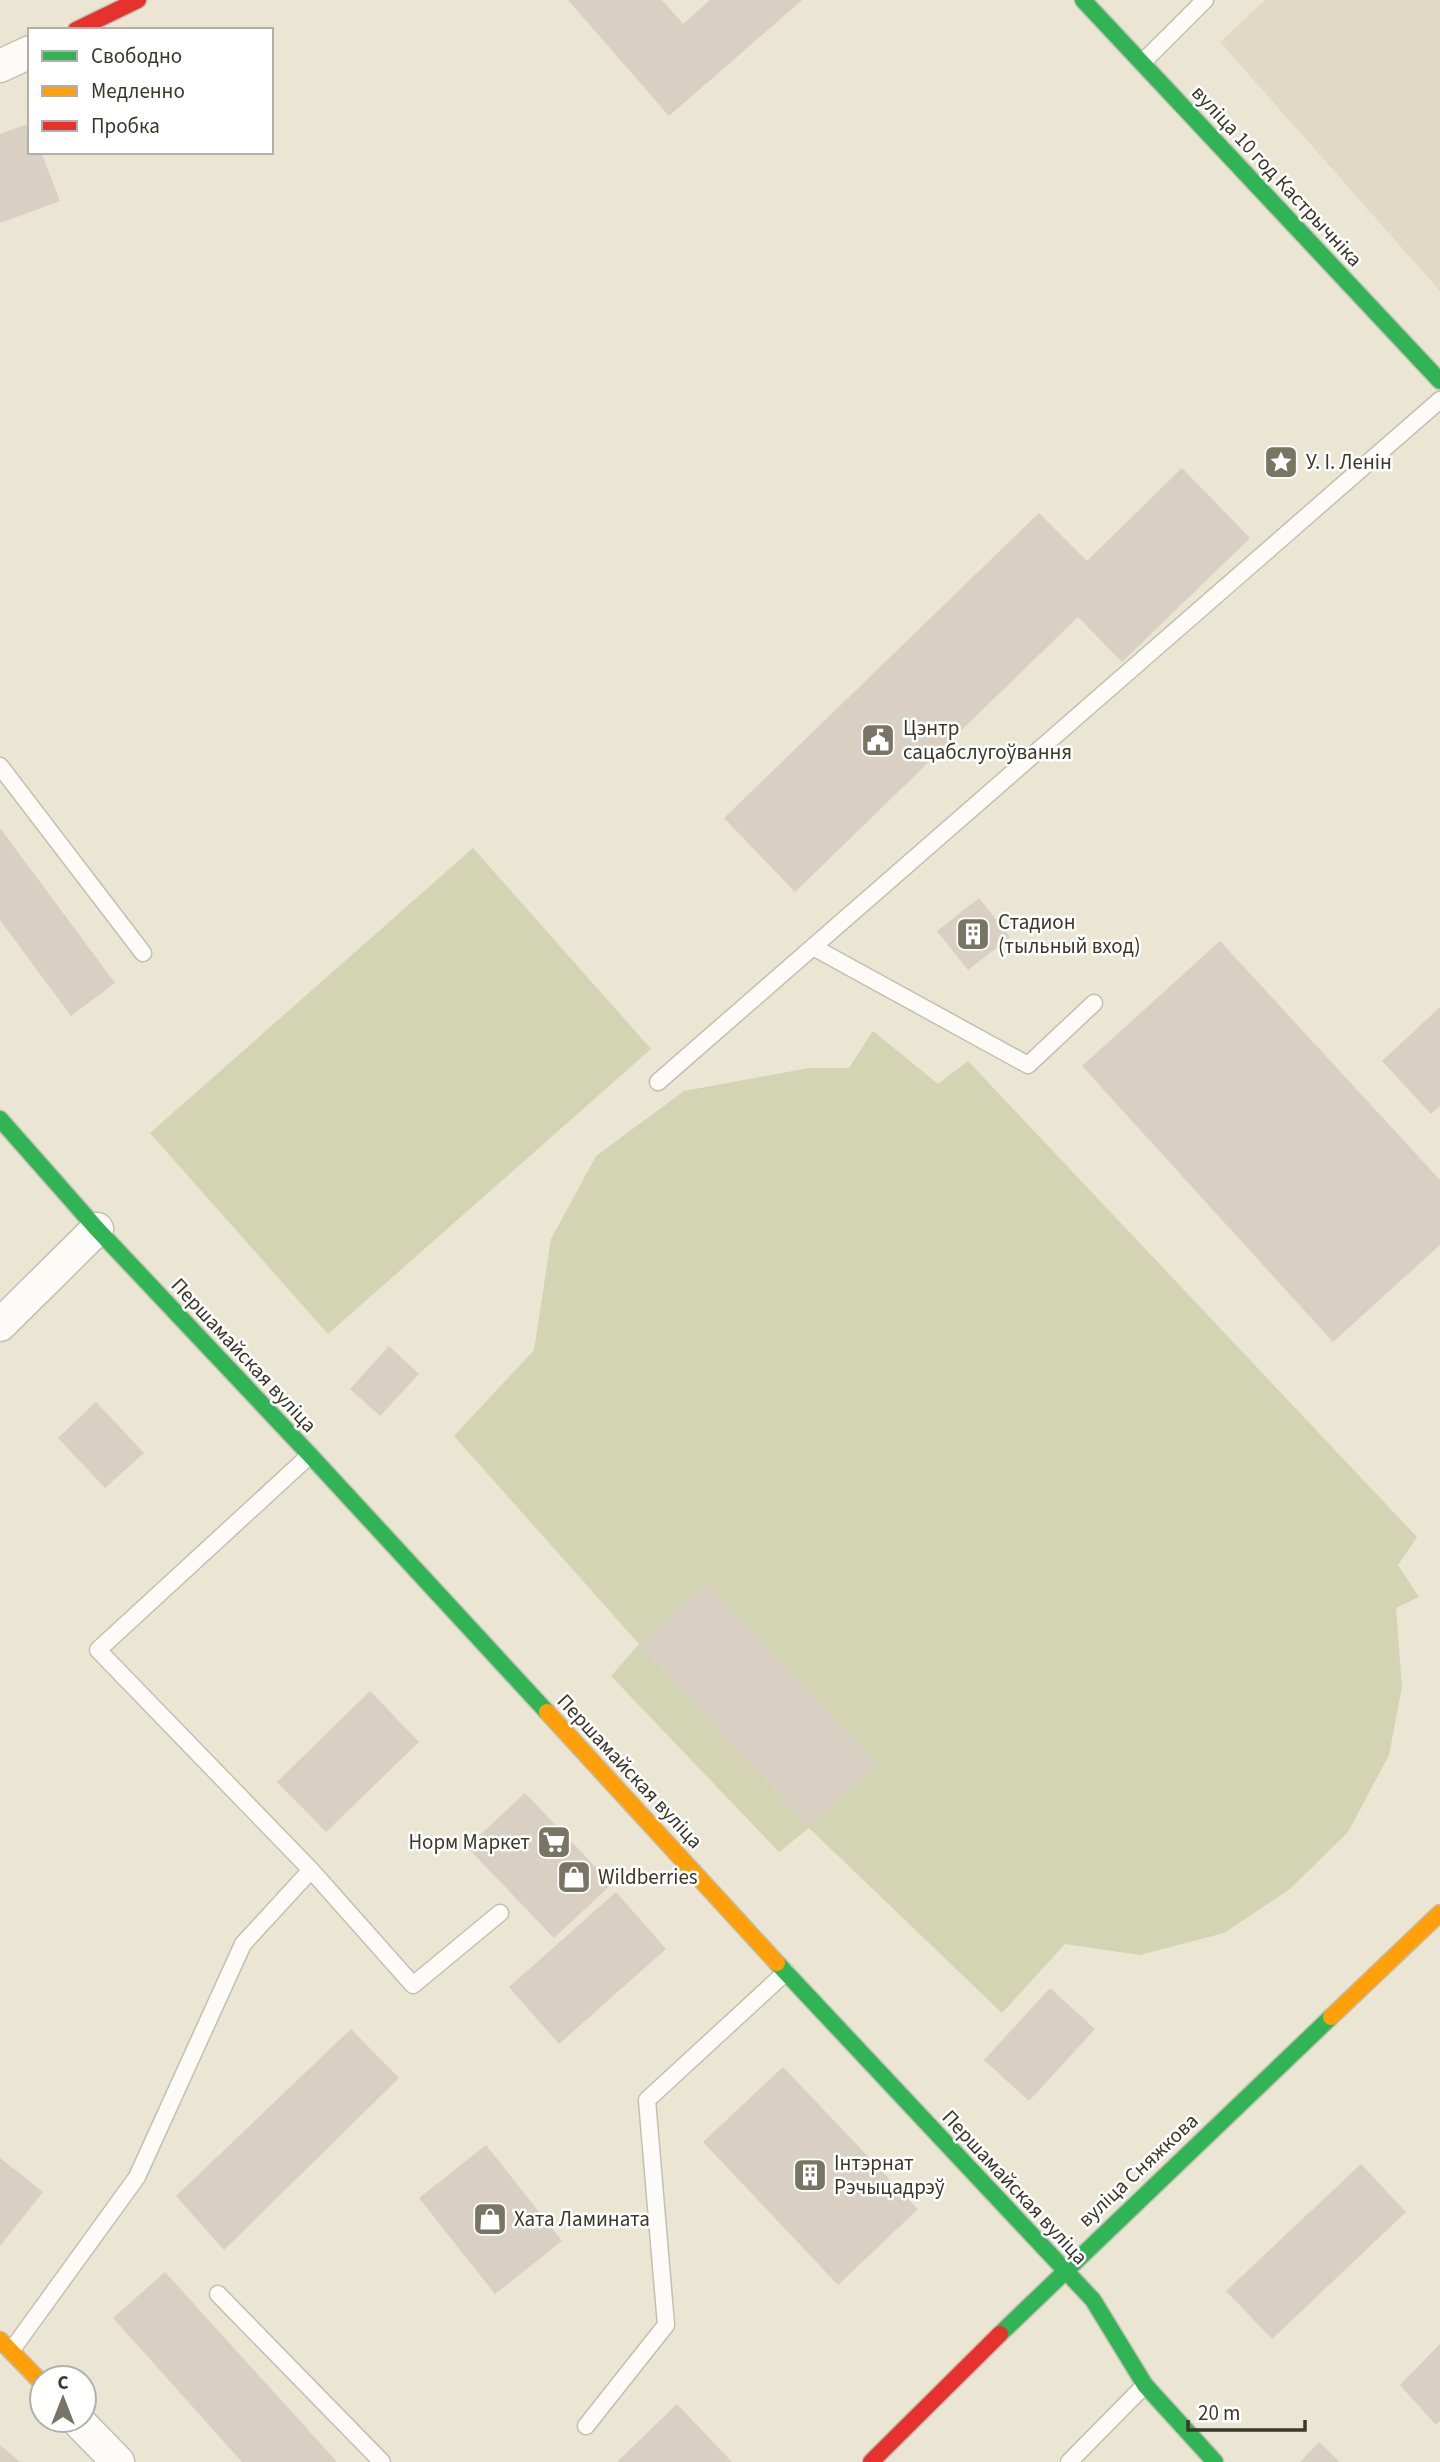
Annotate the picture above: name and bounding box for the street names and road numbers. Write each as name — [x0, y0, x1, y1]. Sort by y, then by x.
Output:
street label: вуліца 10 год Кастрычніка — [1185, 78, 1369, 274]
street label: Першамайская вуліца — [164, 1271, 324, 1439]
street label: Першамайская вуліца — [550, 1687, 710, 1855]
street label: Першамайская вуліца — [935, 2103, 1095, 2271]
street label: вуліца Сняжкова — [1071, 2106, 1205, 2234]

